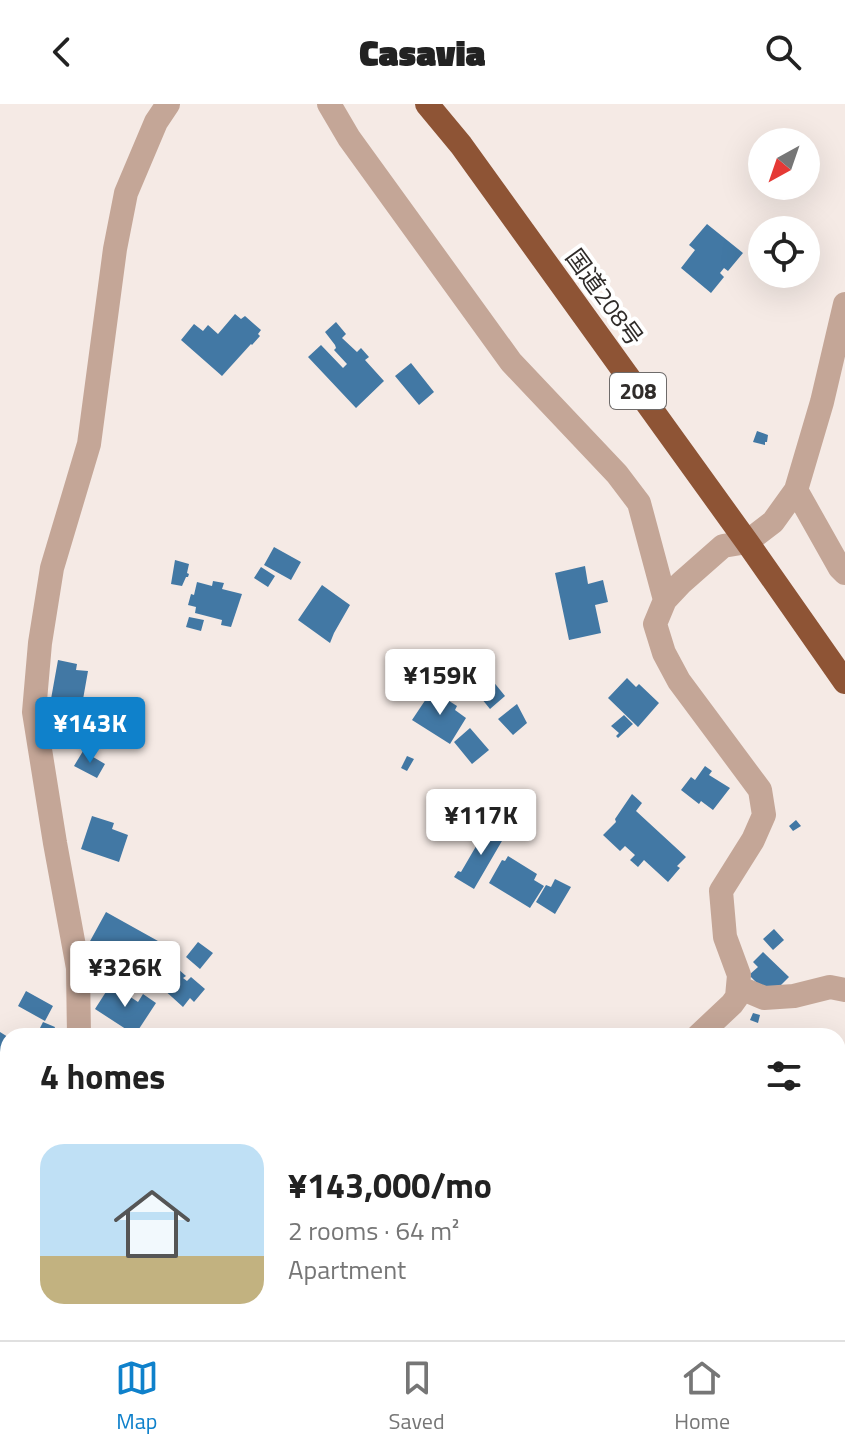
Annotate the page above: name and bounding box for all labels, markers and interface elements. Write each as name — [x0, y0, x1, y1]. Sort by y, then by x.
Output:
text: Casavia — [359, 25, 486, 80]
icon: back — [40, 30, 84, 74]
icon: search — [761, 30, 805, 74]
north arrow — [748, 128, 820, 200]
map controls — [748, 128, 820, 288]
button: locate — [748, 216, 820, 288]
street label: 国道208号 — [557, 241, 653, 353]
road number: 208 — [610, 373, 666, 409]
pin: ¥159K — [384, 649, 496, 717]
text: ¥159K — [403, 655, 477, 694]
pin: ¥143K — [34, 697, 146, 765]
text: ¥143K — [53, 703, 127, 742]
pin: ¥117K — [425, 789, 537, 857]
text: ¥117K — [444, 795, 518, 834]
pin: ¥326K — [69, 941, 181, 1009]
text: ¥326K — [88, 947, 162, 986]
text: 4 homes — [40, 1050, 165, 1102]
icon: filters — [762, 1054, 806, 1098]
text: ¥143,000/mo — [288, 1159, 492, 1211]
icon: home — [104, 1176, 200, 1272]
text: 2 rooms · 64 m² — [288, 1211, 459, 1250]
text: Apartment — [288, 1250, 406, 1289]
tab: Map — [115, 1356, 159, 1438]
tab: Saved — [389, 1356, 445, 1438]
tab: Home — [674, 1356, 730, 1438]

